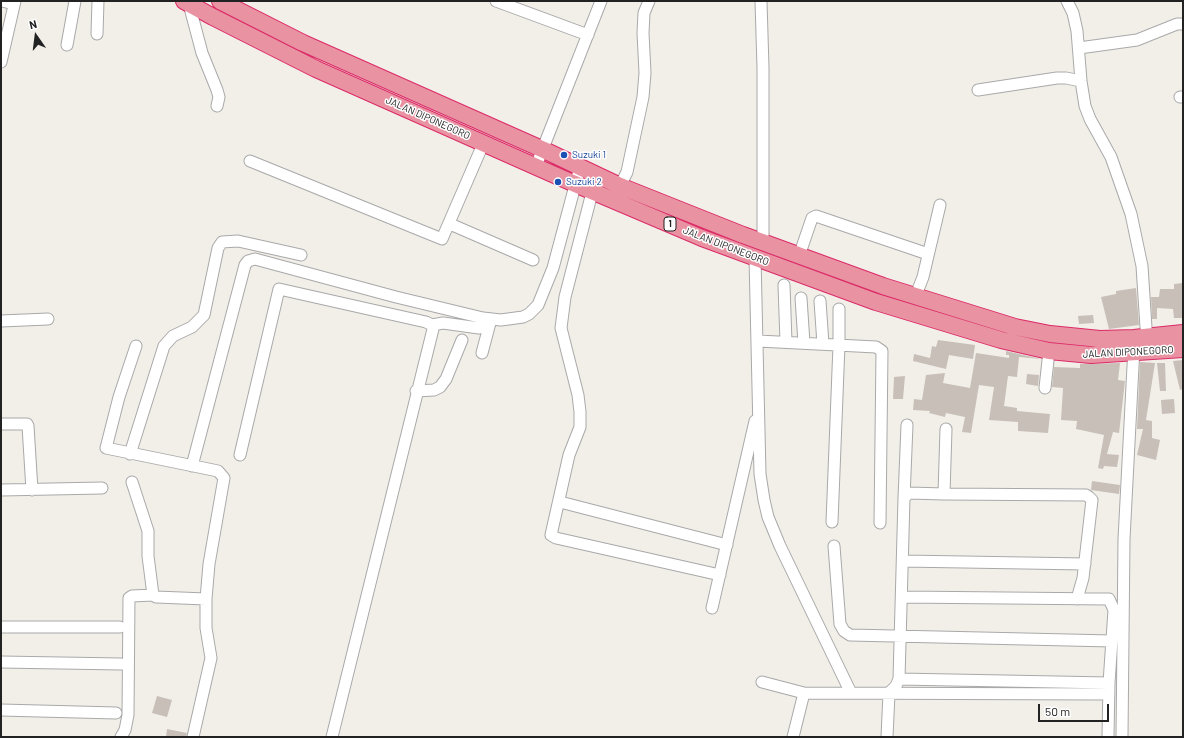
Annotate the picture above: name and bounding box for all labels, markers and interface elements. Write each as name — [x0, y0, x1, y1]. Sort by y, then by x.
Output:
north arrow — [16, 16, 56, 56]
text: N — [28, 17, 38, 31]
street label: JALAN DIPONEGORO — [384, 94, 472, 142]
place label: Suzuki 1 — [572, 149, 606, 161]
marker: Suzuki 1 — [559, 150, 569, 160]
place label: Suzuki 2 — [566, 176, 602, 188]
marker: Suzuki 2 — [553, 177, 563, 187]
road number: 1 — [664, 217, 676, 231]
street label: JALAN DIPONEGORO — [681, 224, 771, 268]
street label: JALAN DIPONEGORO — [1082, 344, 1174, 360]
scale bar — [1040, 696, 1111, 722]
text: 50 m — [1045, 704, 1070, 718]

